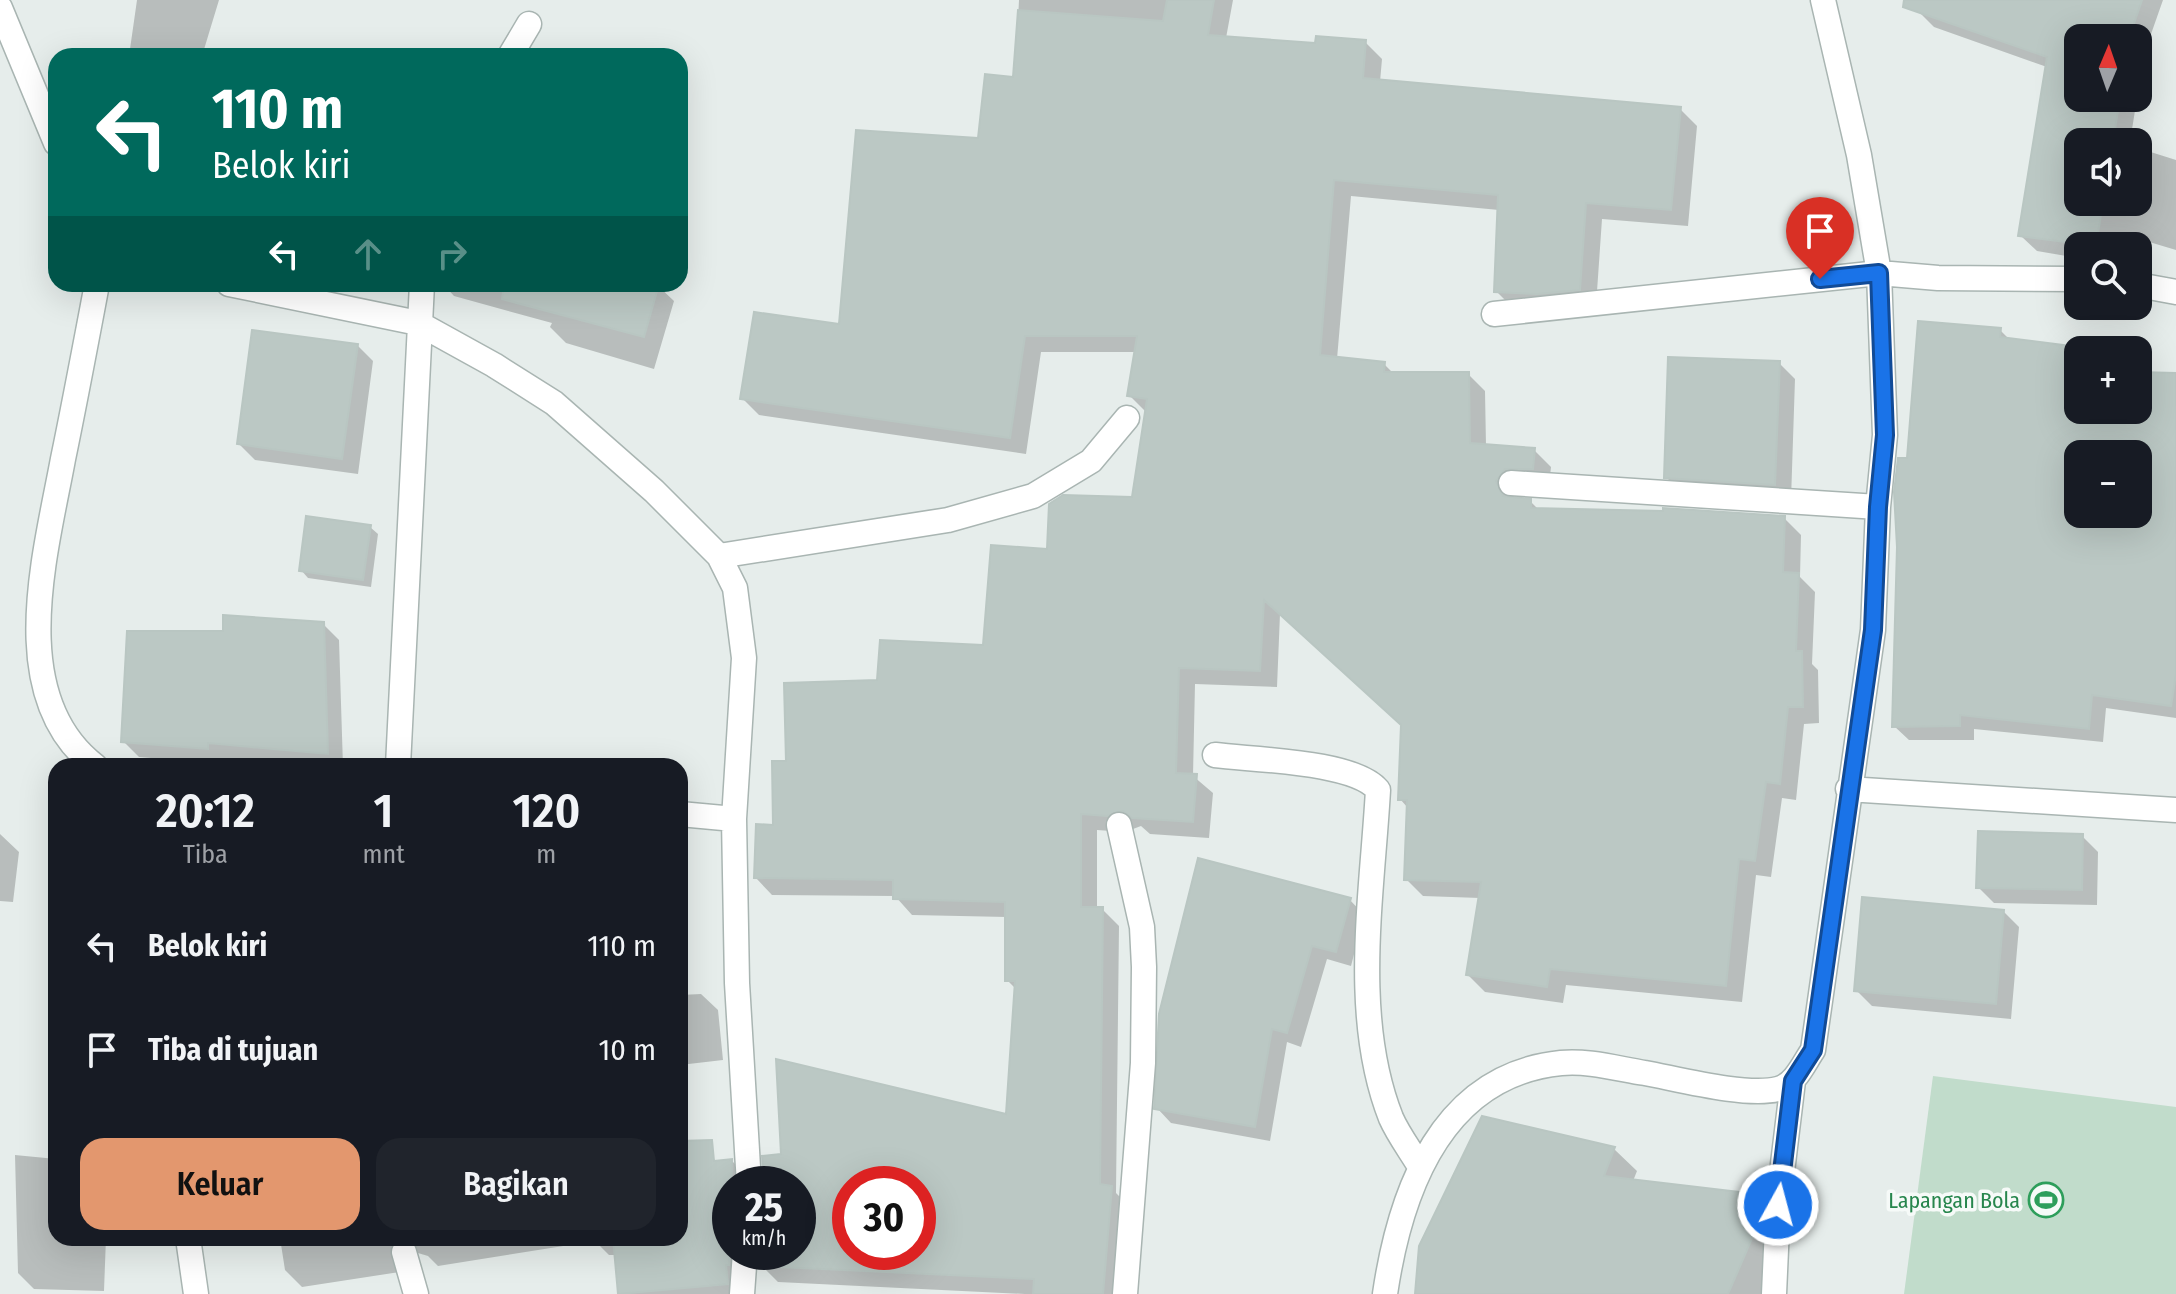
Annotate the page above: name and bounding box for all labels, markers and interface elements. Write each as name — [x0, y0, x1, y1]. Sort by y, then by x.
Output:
north arrow — [2064, 24, 2152, 112]
map controls — [2064, 24, 2152, 528]
text: 110 m — [212, 76, 343, 143]
icon: left — [80, 80, 184, 184]
button: sound — [2064, 128, 2152, 216]
text: Belok kiri — [212, 144, 350, 188]
pin — [1786, 197, 1854, 279]
icon: arrive — [1798, 209, 1842, 253]
icon: left — [262, 232, 306, 276]
icon: ahead — [346, 232, 390, 276]
icon: right — [430, 232, 474, 276]
button: search — [2064, 232, 2152, 320]
button: + — [2064, 336, 2152, 424]
button: − — [2064, 440, 2152, 528]
text: 20:12 — [156, 782, 255, 840]
text: 1 — [374, 782, 394, 840]
text: 120 — [512, 782, 580, 840]
text: Tiba — [183, 839, 228, 870]
text: mnt — [363, 839, 405, 870]
text: m — [536, 839, 556, 870]
icon: left — [80, 924, 124, 968]
text: Belok kiri — [148, 928, 267, 964]
text: 110 m — [587, 928, 656, 964]
icon: arrive — [80, 1028, 124, 1072]
text: Tiba di tujuan — [148, 1032, 318, 1068]
text: 10 m — [599, 1032, 656, 1068]
button: Keluar — [80, 1138, 360, 1230]
button: Bagikan — [376, 1138, 656, 1230]
position arrow — [1736, 1163, 1820, 1247]
speed limit sign: 30 — [832, 1166, 936, 1270]
sports icon: Lapangan Bola — [2027, 1181, 2065, 1219]
text: 25 — [745, 1184, 783, 1232]
place label: Lapangan Bola — [1888, 1187, 2020, 1214]
text: km/h — [742, 1226, 786, 1250]

